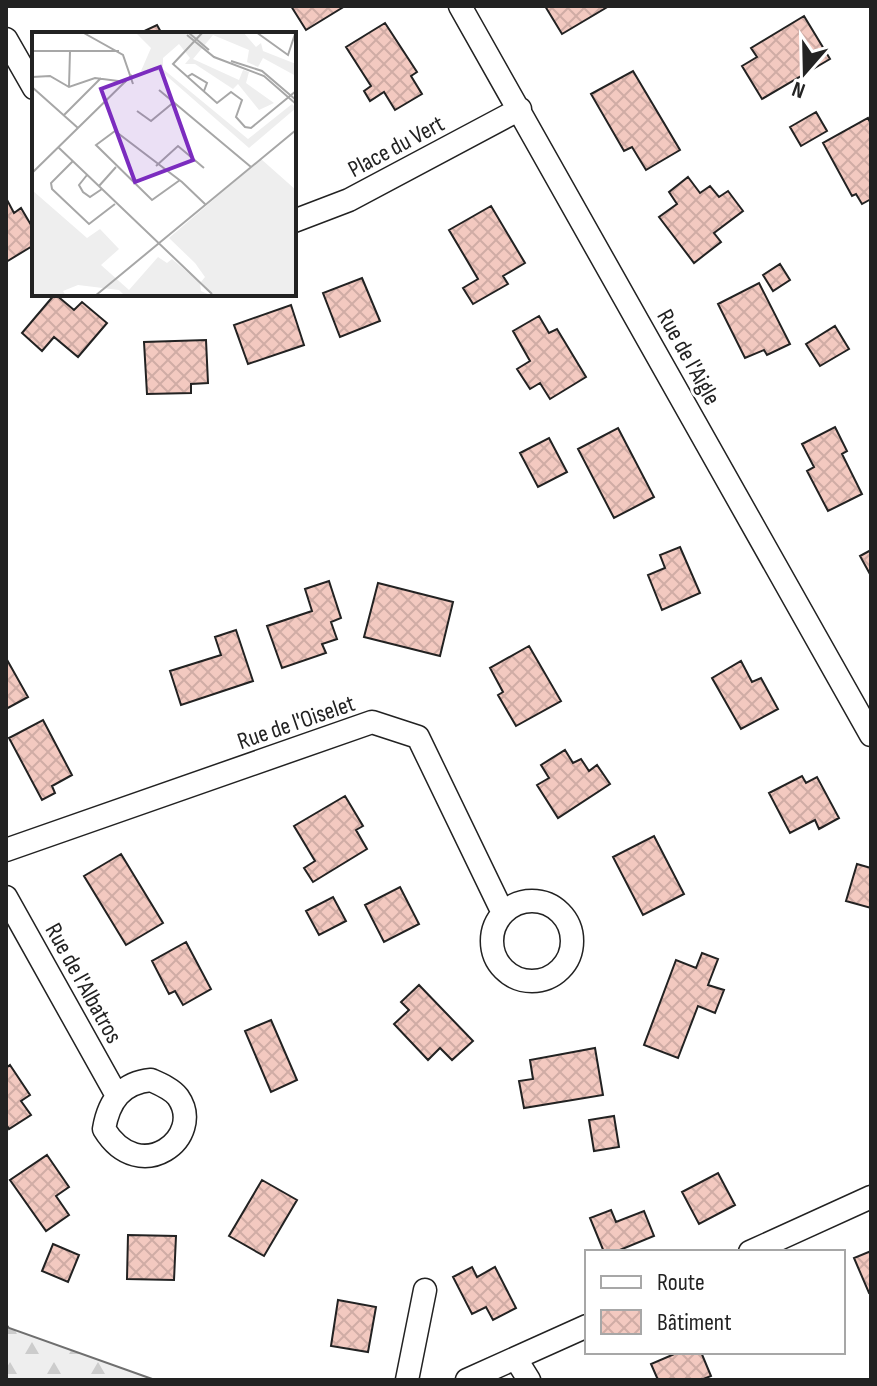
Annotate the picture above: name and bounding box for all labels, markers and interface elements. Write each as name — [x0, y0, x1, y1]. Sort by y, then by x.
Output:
inset map — [32, 32, 296, 296]
north arrow — [765, 32, 845, 112]
text: N — [789, 75, 809, 104]
street label: Place du Vert — [343, 109, 449, 184]
street label: Rue de l'Aigle — [650, 304, 727, 410]
street label: Rue de l'Oiselet — [234, 689, 359, 756]
street label: Rue de l'Albatros — [39, 918, 128, 1048]
legend — [585, 1250, 845, 1354]
text: Route — [657, 1268, 705, 1297]
text: Bâtiment — [657, 1308, 732, 1337]

